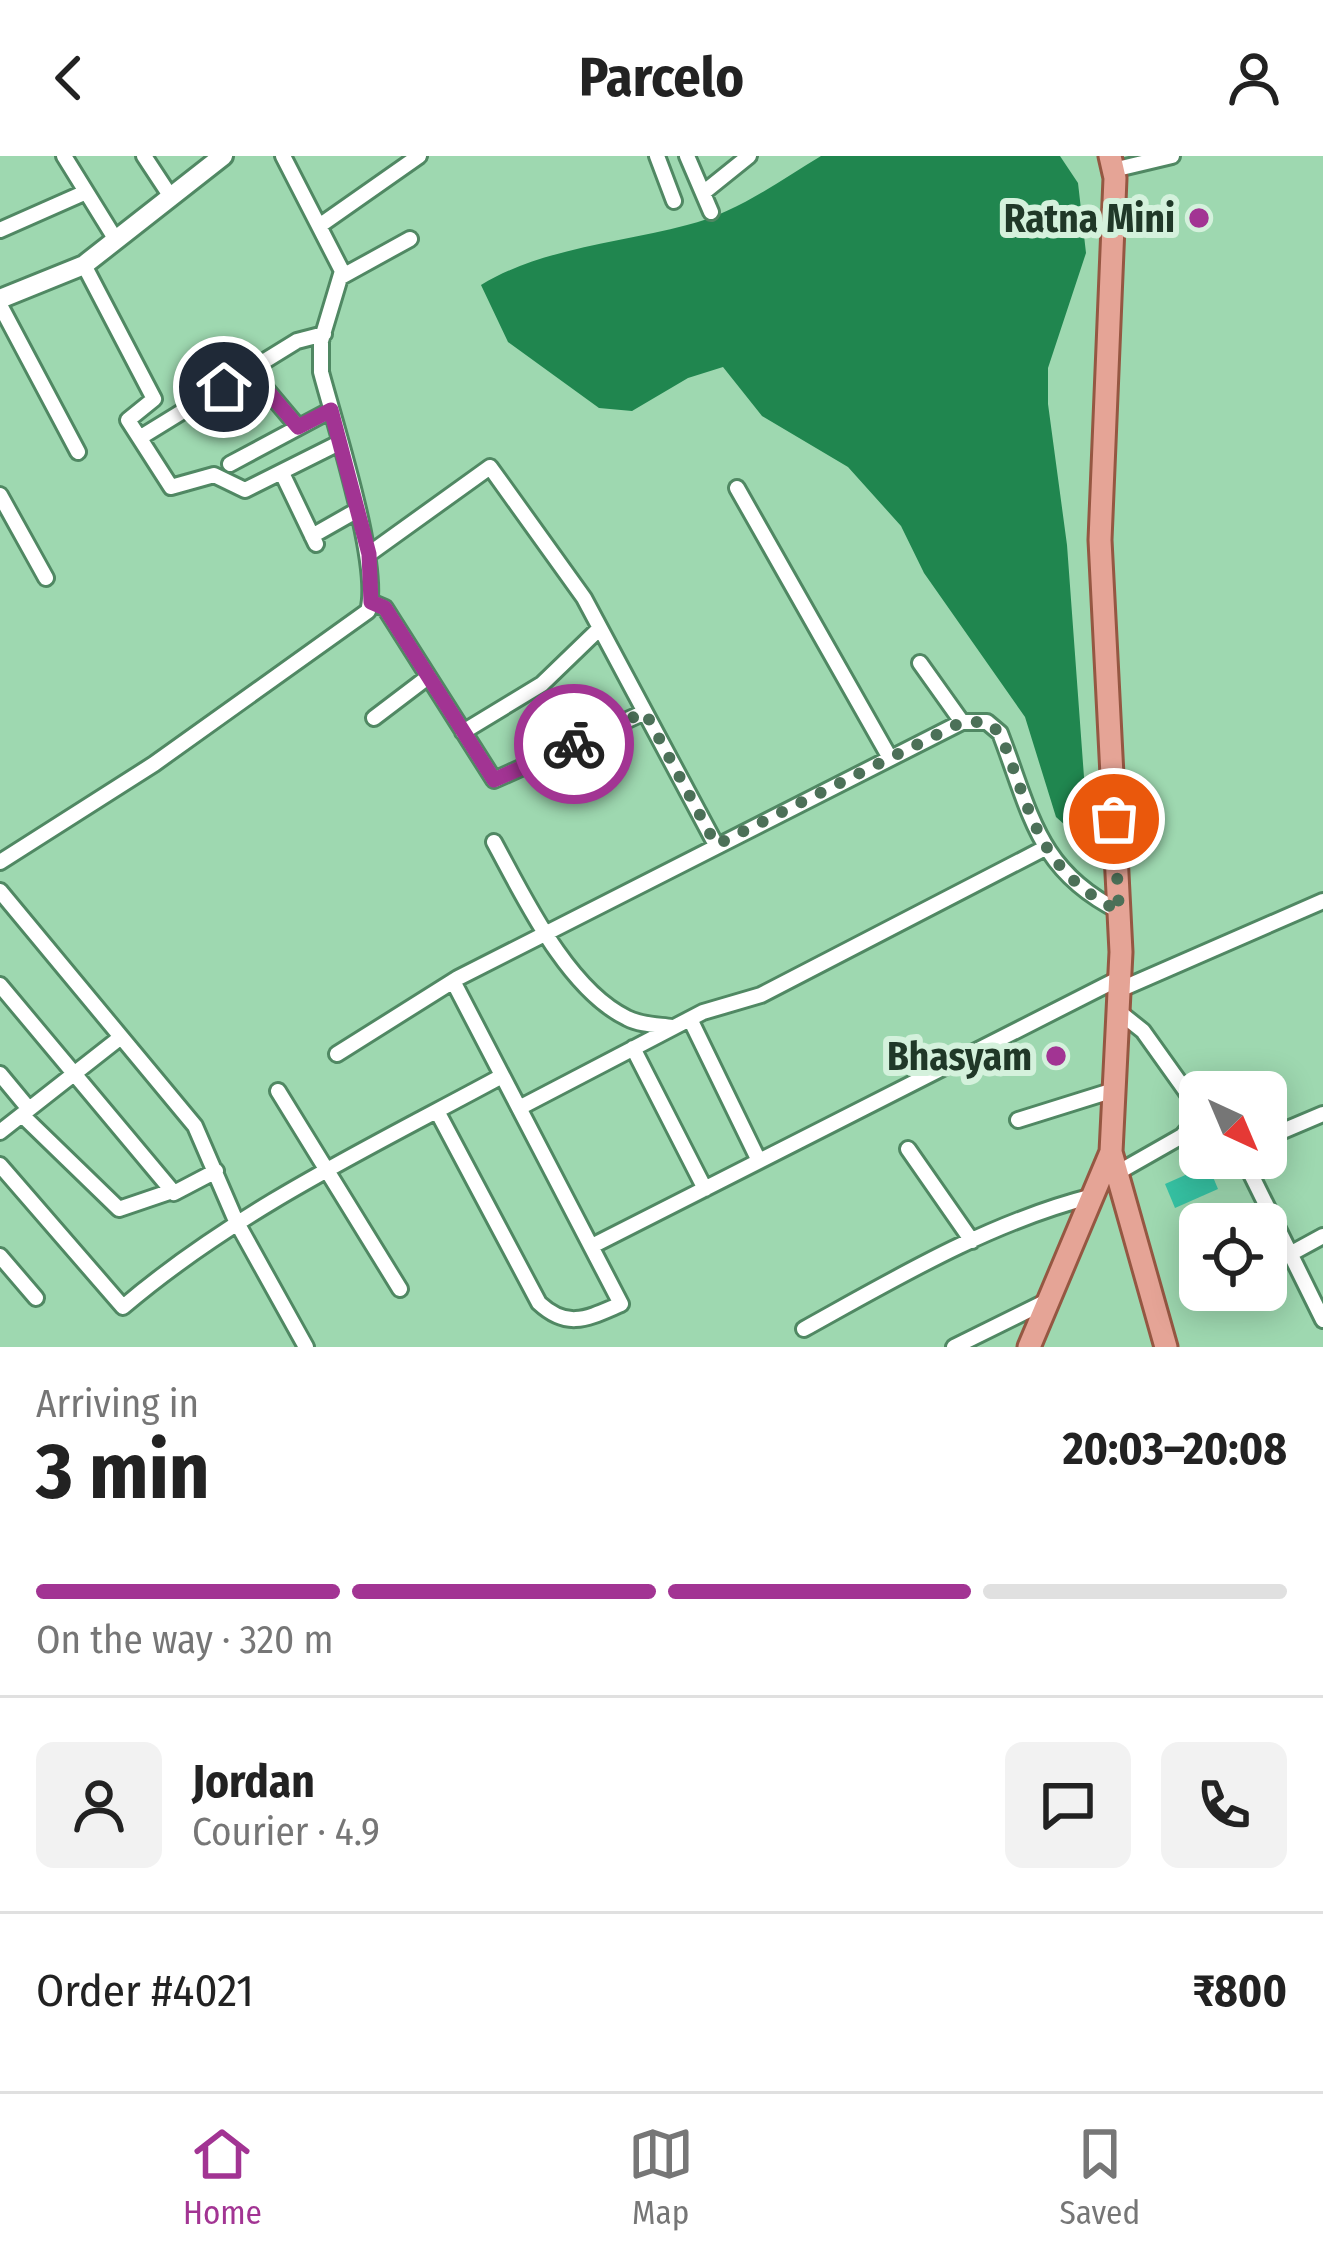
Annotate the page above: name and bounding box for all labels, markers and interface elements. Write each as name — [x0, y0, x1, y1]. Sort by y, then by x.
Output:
icon: back — [36, 45, 102, 111]
icon: person — [1221, 45, 1287, 111]
text: Parcelo — [579, 46, 744, 110]
place label: Ratna Mini — [1004, 196, 1175, 242]
marker: Ratna Mini — [1186, 205, 1212, 231]
pin — [173, 336, 275, 438]
icon: home — [191, 354, 257, 420]
courier — [514, 684, 634, 804]
icon: bike — [541, 711, 607, 777]
pin — [1063, 768, 1165, 870]
icon: bag — [1081, 786, 1147, 852]
place label: Bhasyam — [887, 1034, 1032, 1080]
marker: Bhasyam — [1043, 1043, 1069, 1069]
north arrow — [1179, 1071, 1287, 1179]
map controls — [1179, 1071, 1287, 1311]
button: locate — [1179, 1203, 1287, 1311]
text: Arriving in — [36, 1381, 199, 1427]
text: 20:03–20:08 — [1063, 1422, 1287, 1476]
text: 3 min — [36, 1425, 210, 1519]
text: On the way · 320 m — [36, 1617, 333, 1663]
button: person — [36, 1742, 162, 1868]
button: chat — [1005, 1742, 1131, 1868]
button: phone — [1161, 1742, 1287, 1868]
text: Jordan — [192, 1755, 315, 1809]
text: Courier · 4.9 — [192, 1809, 380, 1855]
text: Order #4021 — [36, 1964, 254, 2018]
text: ₹800 — [1193, 1964, 1287, 2018]
tab: Home — [183, 2121, 262, 2233]
tab: Map — [628, 2121, 694, 2233]
tab: Saved — [1060, 2121, 1140, 2233]

